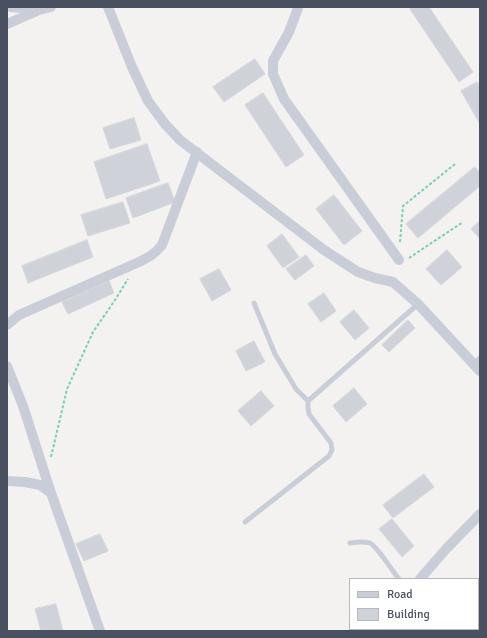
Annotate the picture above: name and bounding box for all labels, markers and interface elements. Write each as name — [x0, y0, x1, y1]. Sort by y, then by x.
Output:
legend — [349, 578, 479, 630]
text: Road — [387, 587, 413, 602]
text: Building — [387, 607, 430, 622]

